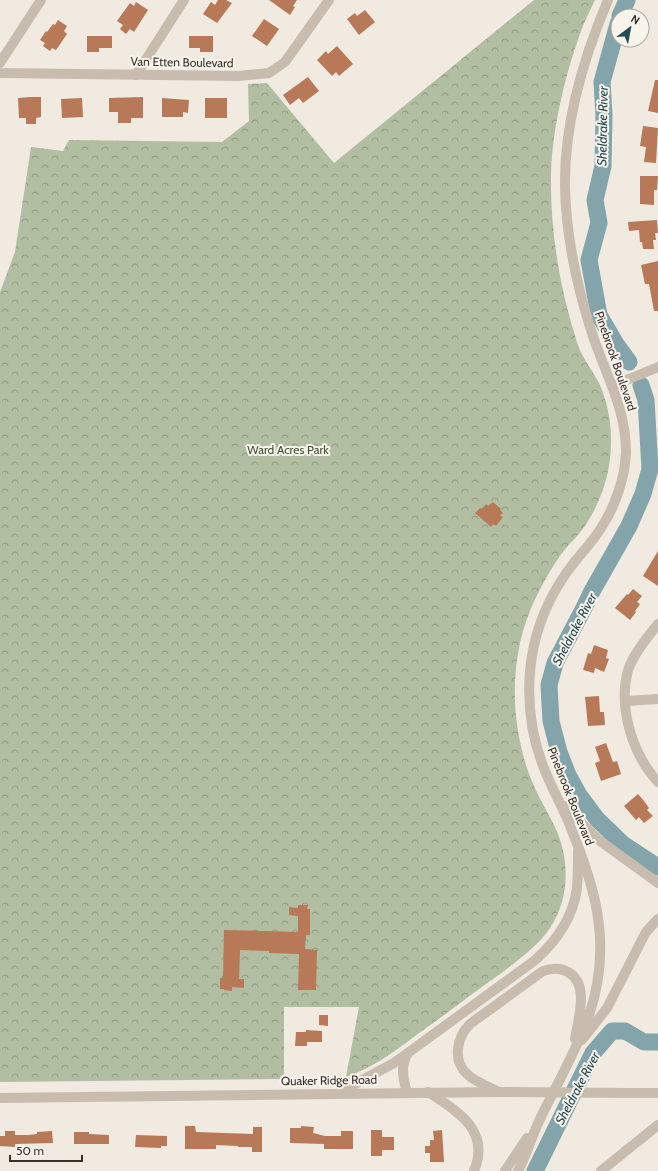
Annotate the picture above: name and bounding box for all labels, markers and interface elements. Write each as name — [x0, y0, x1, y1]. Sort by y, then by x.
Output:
north arrow — [610, 8, 650, 48]
text: N — [628, 12, 642, 28]
street label: Van Etten Boulevard — [130, 54, 234, 70]
water label: Sheldrake River — [593, 85, 611, 166]
street label: Pinebrook Boulevard — [592, 309, 640, 413]
park label: Ward Acres Park — [247, 442, 329, 457]
water label: Sheldrake River — [548, 589, 600, 668]
street label: Pinebrook Boulevard — [544, 745, 598, 847]
water label: Sheldrake River — [551, 1048, 603, 1127]
street label: Quaker Ridge Road — [281, 1072, 377, 1088]
scale bar — [10, 1137, 82, 1163]
text: 50 m — [16, 1143, 44, 1158]

